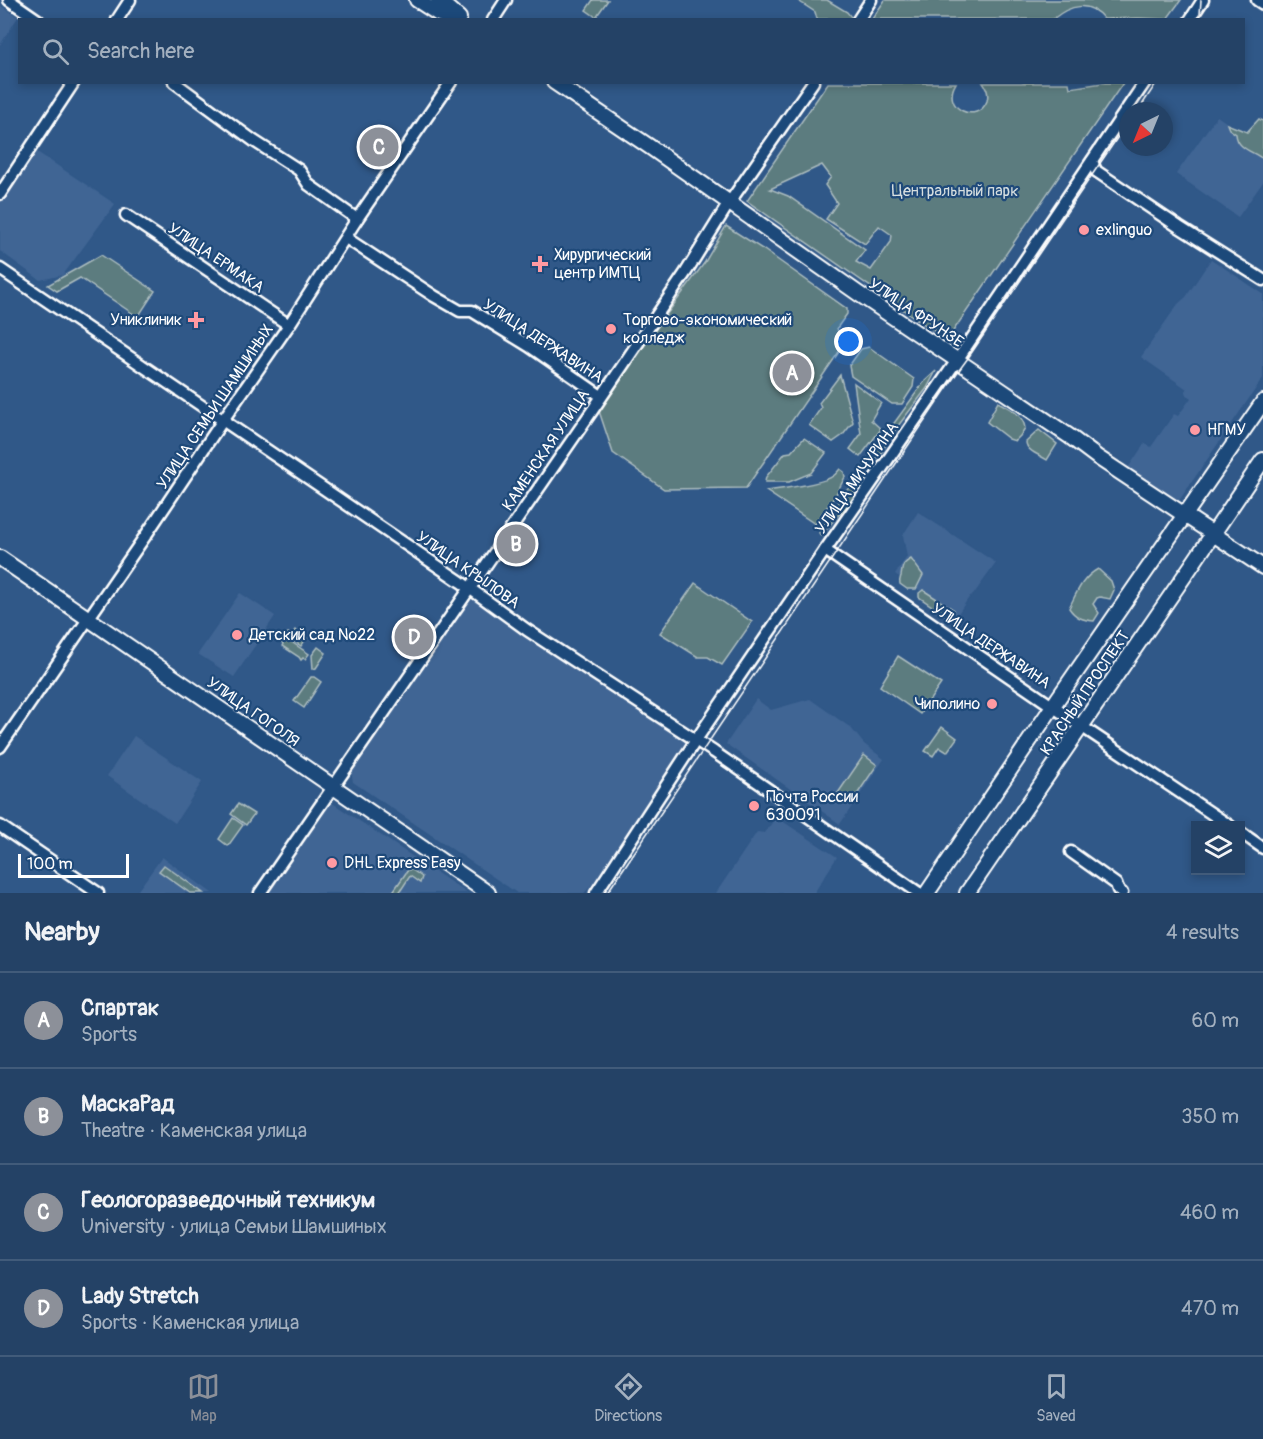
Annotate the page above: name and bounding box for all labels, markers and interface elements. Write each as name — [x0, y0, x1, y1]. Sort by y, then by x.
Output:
search box — [18, 18, 1245, 84]
icon: search — [39, 35, 72, 68]
text: Search here — [87, 37, 194, 65]
north arrow — [1119, 102, 1173, 156]
pin: C — [360, 124, 398, 170]
park label: Центральный парк — [892, 181, 1018, 201]
street label: УЛИЦА ЕРМАКА — [164, 218, 268, 298]
place label: exlinguo — [1096, 220, 1153, 240]
marker: exlinguo — [1077, 223, 1091, 237]
place label: Хирургический центр ИМТЦ — [554, 245, 651, 283]
marker: Хирургический центр ИМТЦ — [531, 255, 549, 273]
street label: УЛИЦА ФРУНЗЕ — [865, 274, 967, 352]
street label: УЛИЦА ДЕРЖАВИНА — [479, 295, 607, 387]
place label: Униклиник — [110, 310, 182, 330]
place label: Торгово-экономический колледж — [623, 310, 792, 348]
marker: Униклиник — [187, 311, 205, 329]
street label: УЛИЦА СЕМЬИ ШАМШИНЫХ — [152, 321, 278, 493]
marker: Торгово-экономический колледж — [604, 322, 618, 336]
your location — [834, 327, 863, 356]
pin: A — [772, 350, 812, 395]
street label: КАМЕНСКАЯ УЛИЦА — [498, 385, 594, 515]
street label: УЛИЦА МИЧУРИНА — [811, 418, 903, 538]
place label: НГМУ — [1207, 420, 1246, 440]
marker: НГМУ — [1188, 423, 1202, 437]
pin: B — [496, 522, 536, 566]
street label: УЛИЦА КРЫЛОВА — [412, 527, 524, 613]
street label: УЛИЦА ДЕРЖАВИНА — [928, 599, 1054, 693]
pin: D — [394, 614, 434, 660]
place label: Детский сад №22 — [248, 625, 375, 645]
street label: КРАСНЫЙ ПРОСПЕКТ — [1036, 627, 1134, 759]
marker: Детский сад №22 — [230, 628, 244, 642]
street label: УЛИЦА ГОГОЛЯ — [203, 673, 303, 751]
place label: Чиполино — [914, 694, 980, 714]
marker: Чиполино — [985, 697, 999, 711]
place label: Почта России 630091 — [766, 787, 858, 825]
marker: Почта России 630091 — [747, 799, 761, 813]
map controls — [1191, 821, 1245, 875]
button: layers — [1191, 821, 1245, 875]
scale bar — [18, 851, 129, 878]
place label: DHL Express Easy — [344, 853, 461, 873]
text: 100 m — [27, 854, 73, 874]
marker: DHL Express Easy — [325, 856, 339, 870]
text: Nearby — [24, 916, 100, 948]
text: 4 results — [1166, 920, 1239, 945]
text: Спартак — [81, 994, 159, 1022]
text: A — [37, 1008, 50, 1033]
text: 60 m — [1192, 1008, 1239, 1033]
text: Sports — [81, 1022, 137, 1047]
text: МаскаРад — [81, 1090, 174, 1118]
text: B — [38, 1104, 49, 1129]
text: 350 m — [1181, 1104, 1239, 1129]
text: Theatre · Каменская улица — [81, 1118, 307, 1143]
text: Геологоразведочный техникум — [81, 1186, 375, 1214]
text: C — [37, 1200, 50, 1225]
text: 460 m — [1180, 1200, 1239, 1225]
text: University · улица Семьи Шамшиных — [81, 1214, 387, 1239]
text: Lady Stretch — [81, 1282, 199, 1310]
text: D — [37, 1296, 50, 1321]
text: 470 m — [1181, 1296, 1239, 1321]
text: Sports · Каменская улица — [81, 1310, 299, 1335]
tab: Map — [187, 1370, 220, 1426]
tab: Directions — [594, 1370, 662, 1426]
tab: Saved — [1036, 1370, 1076, 1426]

